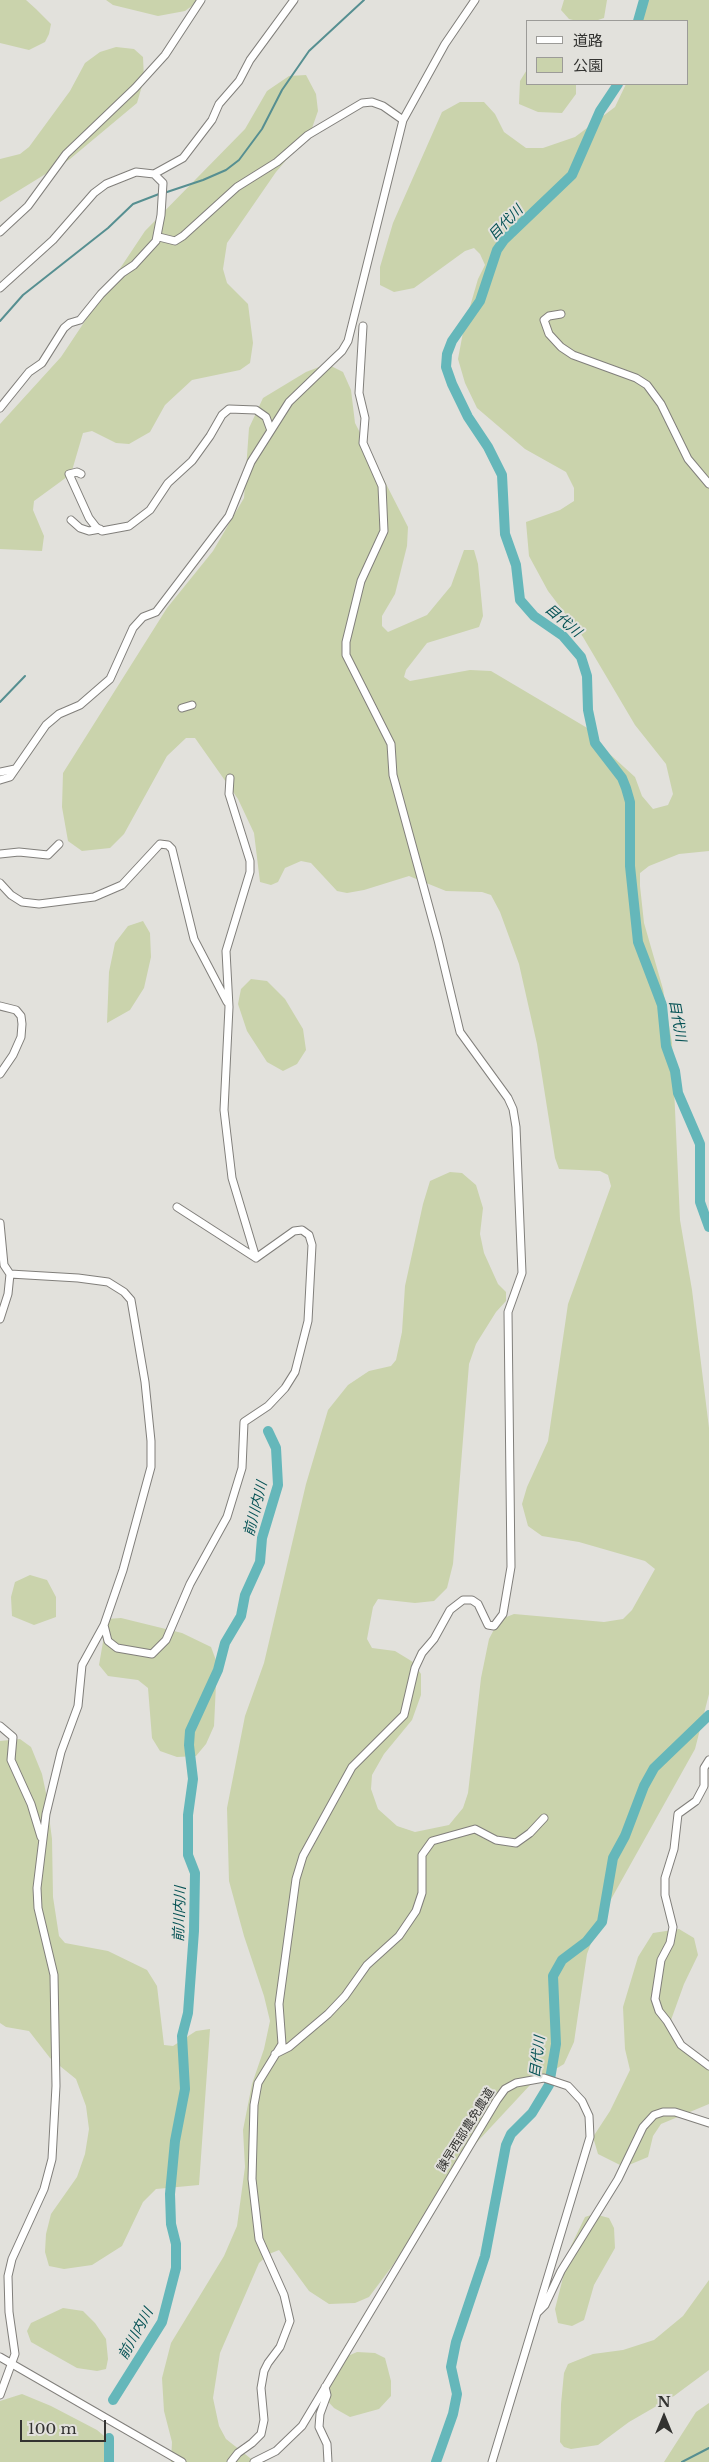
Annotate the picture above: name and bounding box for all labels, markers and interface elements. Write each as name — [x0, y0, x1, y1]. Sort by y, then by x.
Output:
legend — [526, 20, 689, 85]
text: 道路 — [573, 31, 603, 50]
text: 公園 — [573, 56, 603, 75]
water label: 目代川 — [485, 202, 527, 244]
water label: 目代川 — [542, 601, 584, 641]
water label: 目代川 — [665, 999, 689, 1043]
water label: 前川内川 — [241, 1480, 271, 1538]
water label: 前川内川 — [171, 1886, 189, 1942]
water label: 目代川 — [527, 2035, 549, 2079]
street label: 諫早西部農免農道 — [434, 2085, 498, 2175]
water label: 前川内川 — [115, 2305, 157, 2363]
north arrow — [639, 2392, 689, 2442]
text: N — [657, 2393, 671, 2411]
scale bar — [22, 2410, 109, 2442]
text: 100 m — [28, 2419, 77, 2438]

